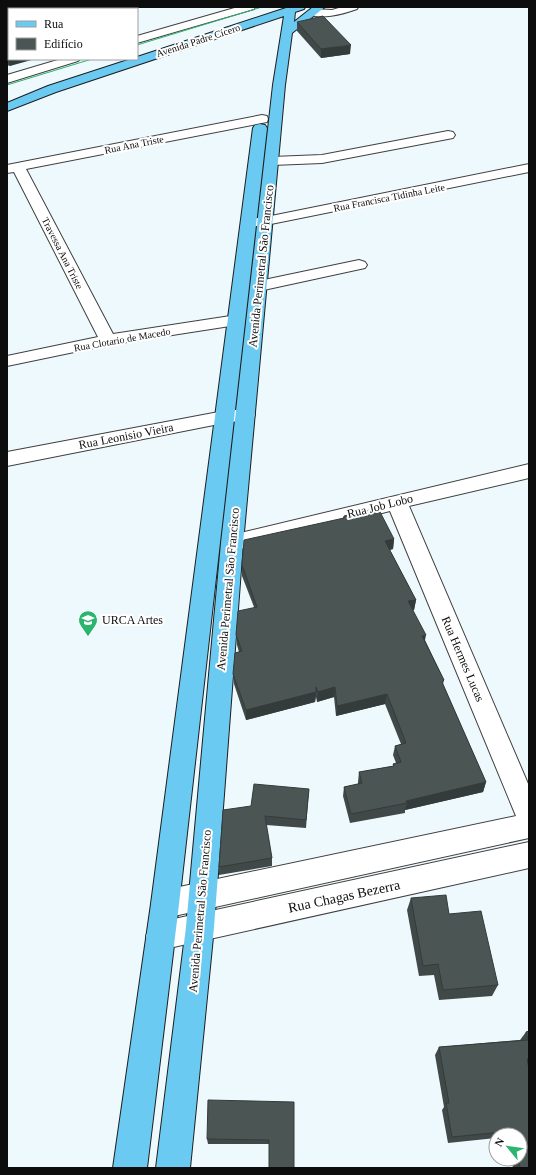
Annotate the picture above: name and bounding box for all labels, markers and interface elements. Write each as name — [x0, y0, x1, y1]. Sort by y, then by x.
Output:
legend — [8, 8, 138, 60]
text: Rua — [44, 17, 64, 31]
street label: Avenida Padre Cícero — [155, 22, 241, 59]
text: Edifício — [44, 37, 83, 51]
street label: Rua Ana Triste — [104, 133, 165, 156]
street label: Rua Francisca Tidinha Leite — [333, 181, 446, 214]
street label: Avenida Perimetral São Francisco — [245, 184, 277, 348]
street label: Travessa Ana Triste — [40, 215, 86, 291]
street label: Rua Clotario de Macedo — [73, 326, 171, 353]
street label: Rua Leonisio Vieira — [77, 420, 175, 452]
street label: Rua Job Lobo — [346, 491, 414, 521]
street label: Avenida Perimetral São Francisco — [214, 507, 242, 671]
school or university icon: URCA Artes — [77, 609, 99, 637]
place label: URCA Artes — [102, 613, 163, 627]
street label: Rua Hermes Lucas — [439, 614, 487, 704]
street label: Avenida Perimetral São Francisco — [186, 829, 214, 993]
street label: Rua Chagas Bezerra — [287, 877, 402, 916]
north arrow — [488, 1127, 528, 1167]
text: N — [492, 1136, 506, 1149]

